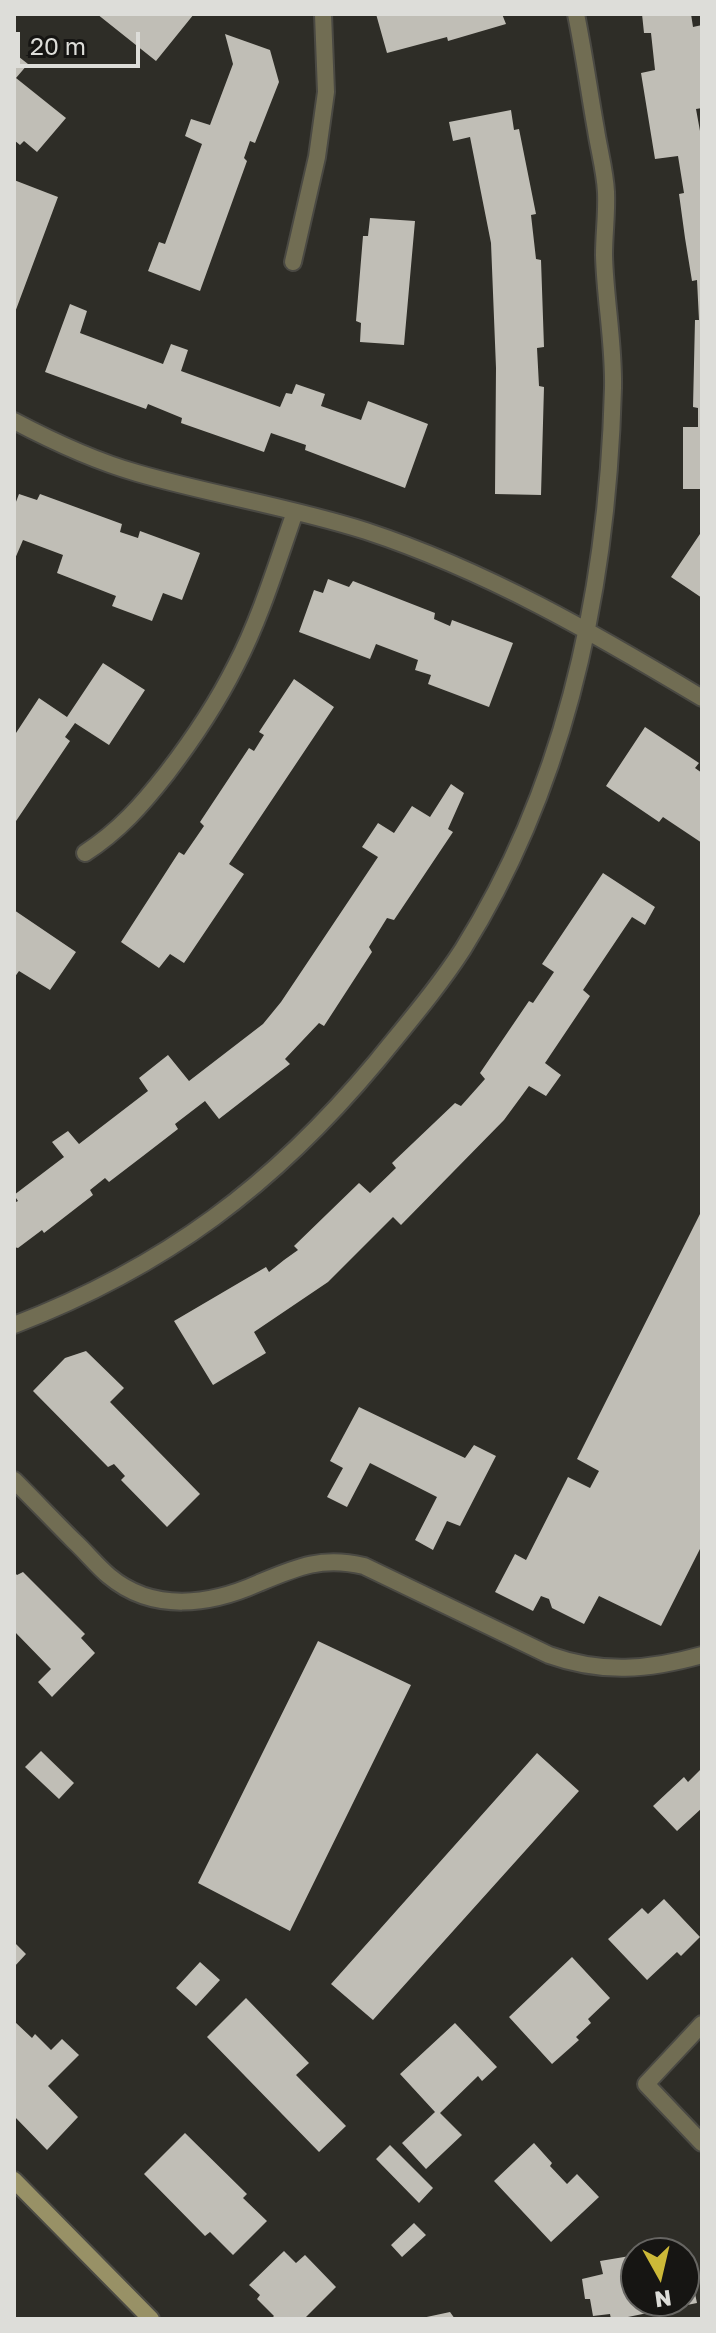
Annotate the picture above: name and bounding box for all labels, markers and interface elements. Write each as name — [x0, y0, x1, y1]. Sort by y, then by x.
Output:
scale bar — [20, 16, 144, 66]
text: 20 m — [30, 31, 86, 60]
north arrow — [620, 2237, 700, 2317]
text: N — [653, 2285, 673, 2314]

